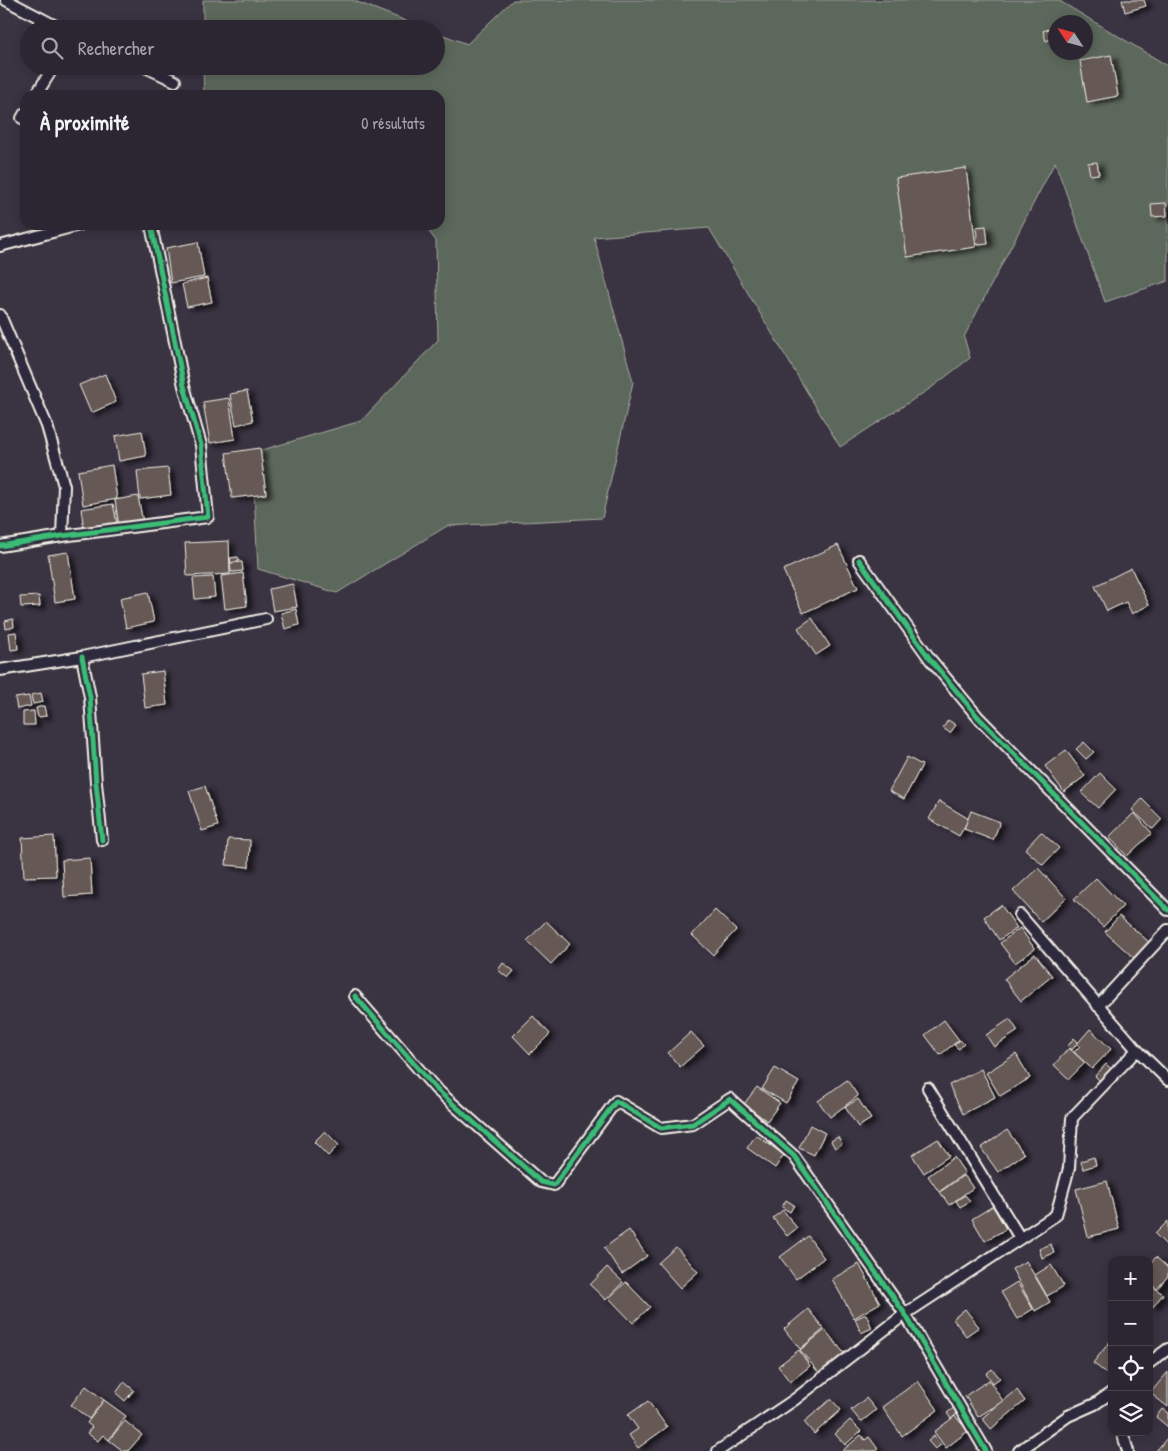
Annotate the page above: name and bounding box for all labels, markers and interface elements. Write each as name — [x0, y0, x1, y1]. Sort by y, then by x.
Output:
north arrow — [1048, 15, 1093, 60]
search box — [20, 20, 445, 75]
icon: search — [38, 34, 66, 62]
text: Rechercher — [78, 35, 155, 61]
text: À proximité — [40, 108, 129, 137]
text: 0 résultats — [361, 112, 425, 134]
map controls — [1108, 1256, 1153, 1436]
button: + — [1108, 1256, 1153, 1301]
button: − — [1108, 1301, 1153, 1346]
button: locate — [1108, 1346, 1153, 1391]
button: layers — [1108, 1391, 1153, 1436]

